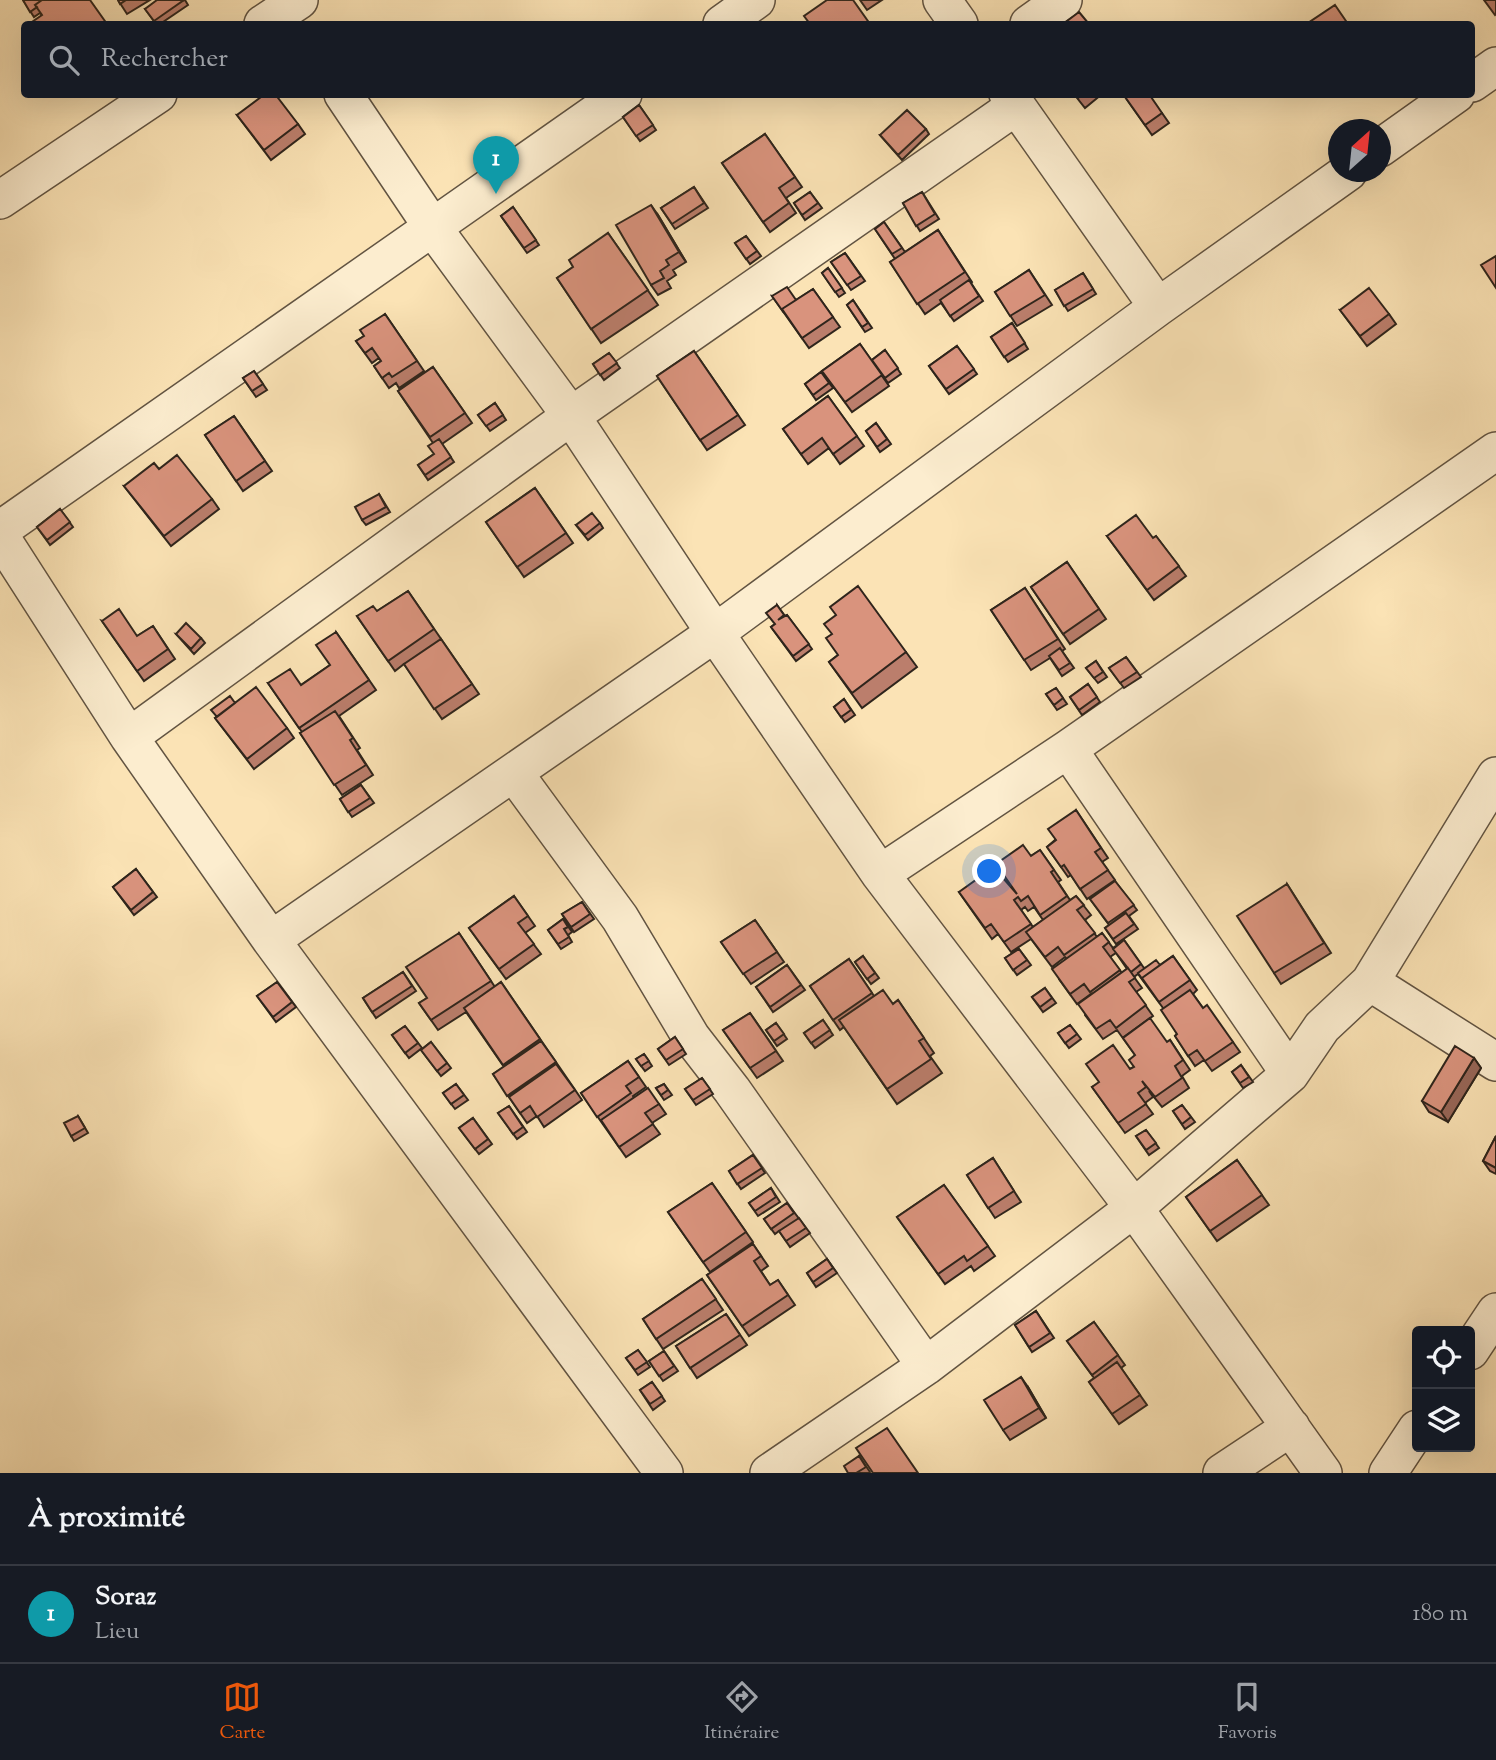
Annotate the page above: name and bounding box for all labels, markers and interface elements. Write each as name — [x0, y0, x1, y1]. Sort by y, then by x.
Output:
search box — [21, 21, 1475, 98]
icon: search — [45, 41, 83, 79]
text: Rechercher — [101, 41, 228, 78]
north arrow — [1328, 119, 1391, 182]
pin: 1 — [473, 136, 519, 194]
your location — [972, 854, 1006, 888]
map controls — [1412, 1326, 1475, 1452]
button: locate — [1412, 1326, 1475, 1389]
button: layers — [1412, 1389, 1475, 1452]
text: À proximité — [28, 1497, 185, 1540]
text: Soraz — [95, 1579, 156, 1616]
text: 1 — [47, 1598, 55, 1631]
text: 180 m — [1413, 1598, 1468, 1631]
text: Lieu — [95, 1616, 139, 1649]
tab: Carte — [219, 1678, 265, 1747]
tab: Itinéraire — [704, 1678, 779, 1747]
tab: Favoris — [1218, 1678, 1277, 1747]

